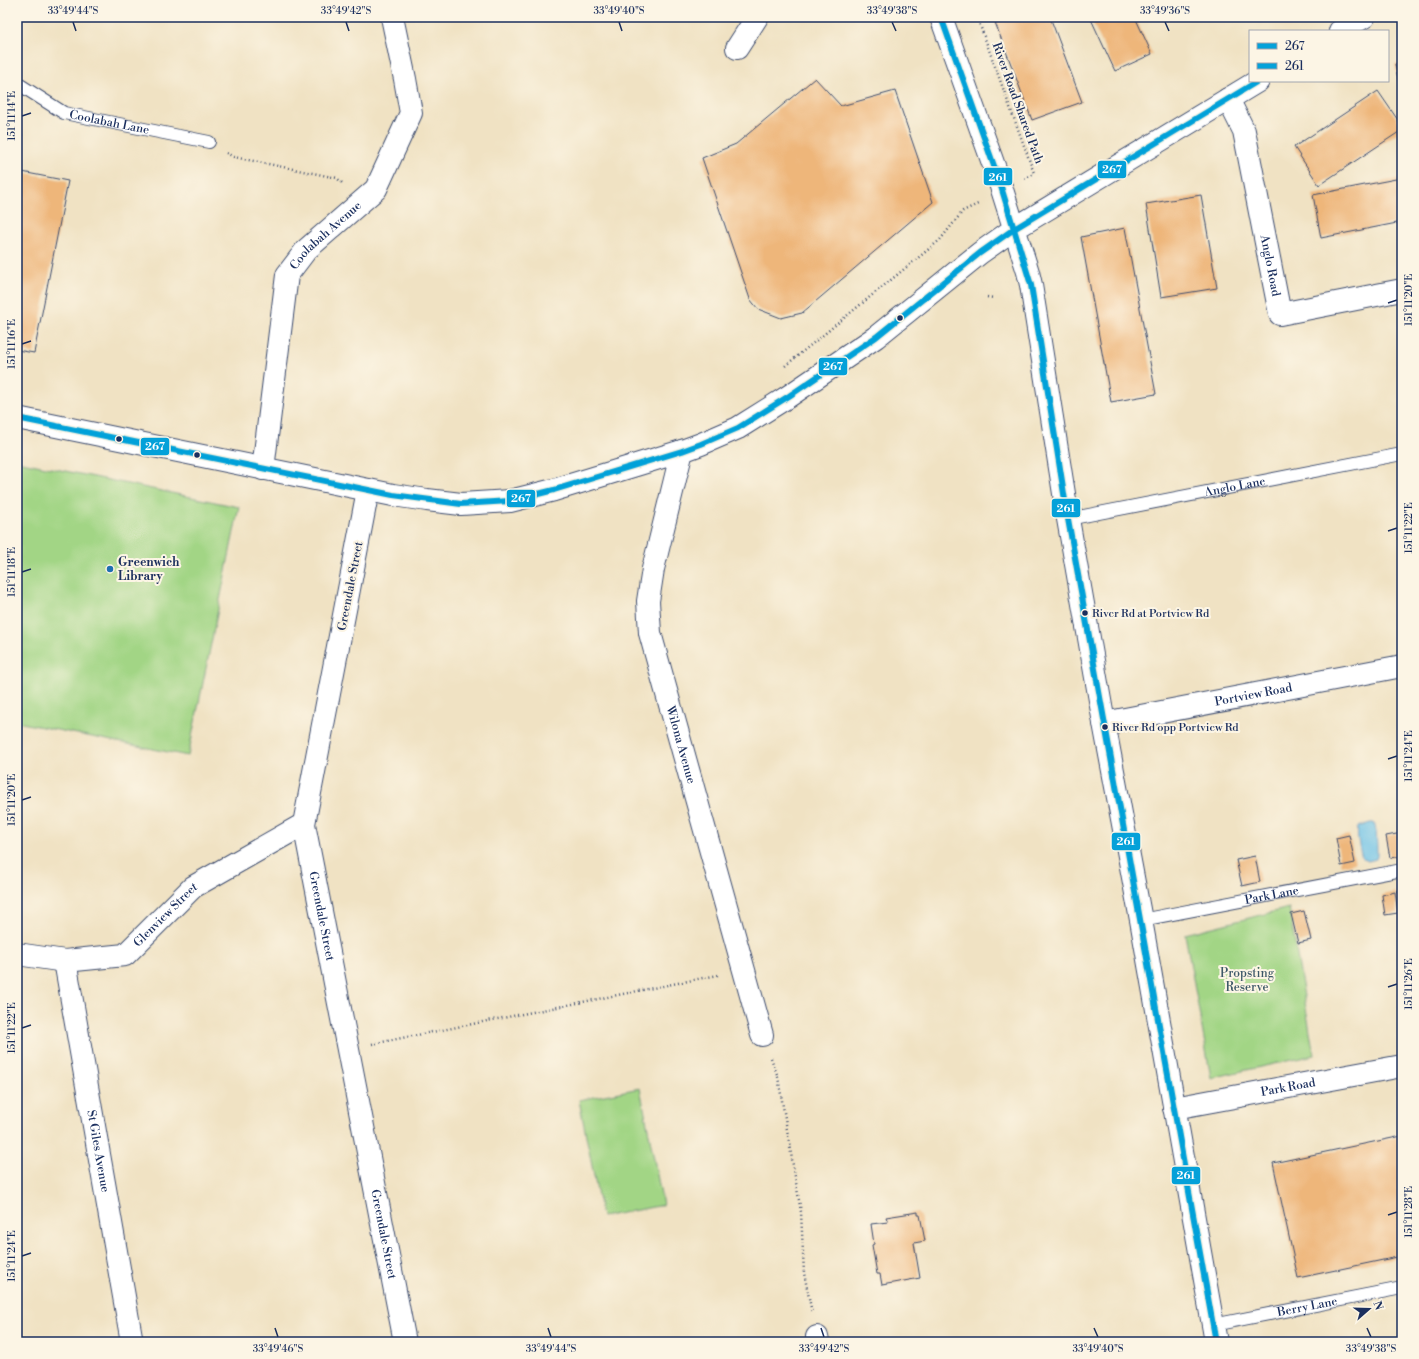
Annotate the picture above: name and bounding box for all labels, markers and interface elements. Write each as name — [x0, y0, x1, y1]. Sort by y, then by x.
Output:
text: 33°49'44"S — [48, 5, 99, 17]
text: 33°49'42"S — [321, 5, 371, 17]
text: 33°49'40"S — [593, 5, 645, 17]
text: 33°49'38"S — [867, 5, 917, 17]
text: 33°49'36"S — [1140, 5, 1190, 17]
legend — [1249, 30, 1389, 82]
text: 267 — [1285, 39, 1305, 54]
street label: River Road Shared Path — [989, 41, 1046, 166]
text: 261 — [1285, 59, 1305, 74]
text: 151°11'14"E — [6, 91, 18, 141]
street label: Coolabah Lane — [68, 107, 151, 138]
line badge: 267 — [1097, 160, 1127, 179]
text: 267 — [1102, 163, 1122, 177]
line badge: 261 — [983, 167, 1013, 186]
text: 261 — [989, 171, 1008, 185]
street label: Coolabah Avenue — [287, 198, 365, 273]
street label: Anglo Road — [1256, 233, 1283, 298]
text: 151°11'20"E — [1403, 274, 1415, 326]
unlabelled marker — [895, 313, 905, 323]
text: 151°11'16"E — [6, 319, 18, 369]
line badge: 267 — [818, 357, 848, 376]
text: 267 — [823, 360, 843, 374]
unlabelled marker — [114, 434, 124, 444]
line badge: 267 — [140, 437, 170, 456]
text: 267 — [145, 440, 165, 454]
unlabelled marker — [192, 450, 202, 460]
street label: Anglo Lane — [1202, 474, 1267, 500]
line badge: 267 — [506, 489, 536, 508]
text: 267 — [511, 492, 531, 506]
line badge: 261 — [1051, 498, 1081, 518]
text: 261 — [1057, 502, 1076, 516]
text: 151°11'22"E — [1403, 502, 1415, 554]
street label: Greendale Street — [334, 539, 367, 632]
text: 151°11'18"E — [6, 547, 18, 597]
place label: Greenwich Library — [118, 555, 180, 584]
marker: Greenwich Library — [105, 564, 115, 574]
place label: River Rd at Portview Rd — [1092, 607, 1210, 621]
marker: River Rd at Portview Rd — [1080, 608, 1090, 618]
street label: Portview Road — [1213, 680, 1294, 710]
street label: Wilona Avenue — [662, 703, 699, 785]
place label: River Rd opp Portview Rd — [1112, 721, 1239, 735]
marker: River Rd opp Portview Rd — [1100, 722, 1110, 732]
text: 151°11'24"E — [1403, 730, 1415, 782]
text: 151°11'20"E — [6, 774, 18, 826]
line badge: 261 — [1111, 832, 1141, 851]
text: 261 — [1117, 835, 1136, 849]
street label: Greendale Street — [305, 870, 338, 963]
street label: Glenview Street — [130, 879, 201, 950]
street label: Park Lane — [1243, 883, 1300, 908]
text: 151°11'26"E — [1403, 958, 1415, 1010]
park label: Propsting Reserve — [1220, 966, 1275, 995]
text: 151°11'22"E — [6, 1002, 18, 1054]
street label: Park Road — [1260, 1075, 1317, 1100]
street label: St Giles Avenue — [83, 1109, 113, 1194]
line badge: 261 — [1171, 1166, 1201, 1185]
text: 261 — [1177, 1169, 1196, 1183]
text: 151°11'28"E — [1403, 1186, 1415, 1238]
street label: Greendale Street — [367, 1188, 400, 1281]
text: 151°11'24"E — [6, 1230, 18, 1282]
north arrow — [1349, 1289, 1389, 1329]
street label: Berry Lane — [1275, 1294, 1339, 1320]
text: N — [1369, 1299, 1386, 1313]
text: 33°49'46"S — [253, 1343, 304, 1355]
text: 33°49'44"S — [526, 1343, 577, 1355]
text: 33°49'42"S — [799, 1343, 849, 1355]
text: 33°49'40"S — [1072, 1343, 1124, 1355]
text: 33°49'38"S — [1346, 1343, 1396, 1355]

